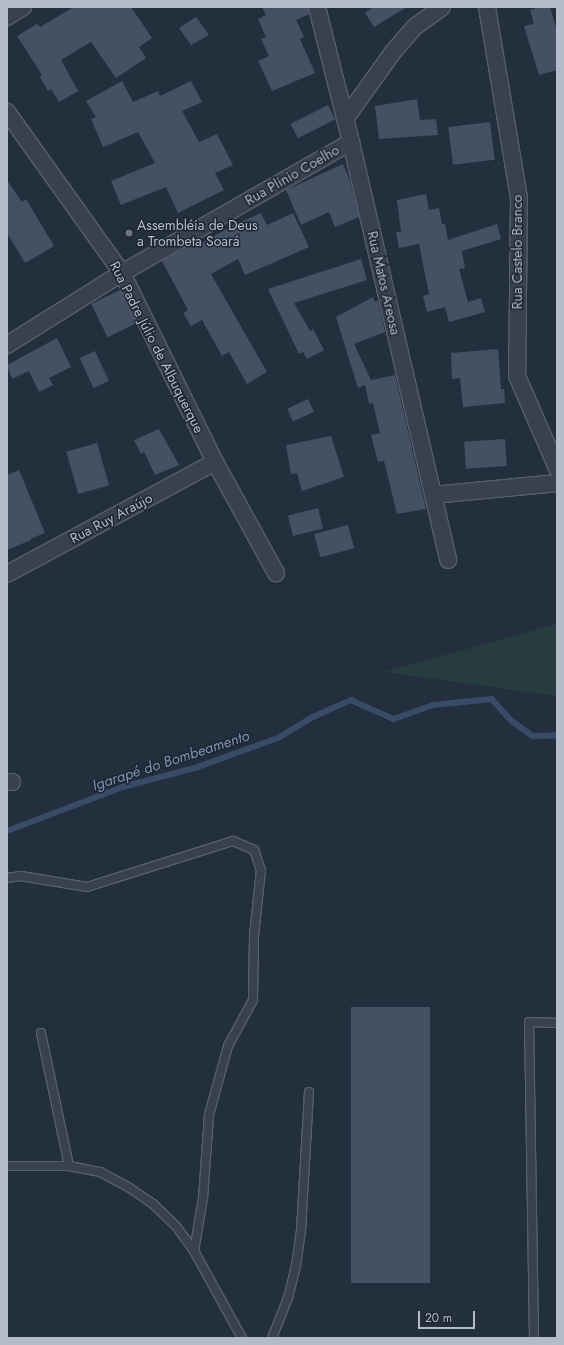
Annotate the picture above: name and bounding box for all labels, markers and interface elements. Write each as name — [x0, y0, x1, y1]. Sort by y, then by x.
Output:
street label: Rua Plinio Coelho — [242, 141, 342, 209]
street label: Rua Castelo Branco — [509, 195, 525, 309]
place label: Assembléia de Deus a Trombeta Soará — [137, 217, 258, 250]
marker: Assembléia de Deus a Trombeta Soará — [124, 228, 134, 238]
street label: Rua Matos Areosa — [364, 229, 404, 337]
street label: Rua Padre Júlio de Albuquerque — [106, 258, 208, 436]
street label: Rua Ruy Araújo — [67, 489, 155, 547]
water label: Igarapé do Bombeamento — [90, 727, 252, 795]
scale bar — [420, 1303, 477, 1329]
text: 20 m — [425, 1309, 452, 1327]

